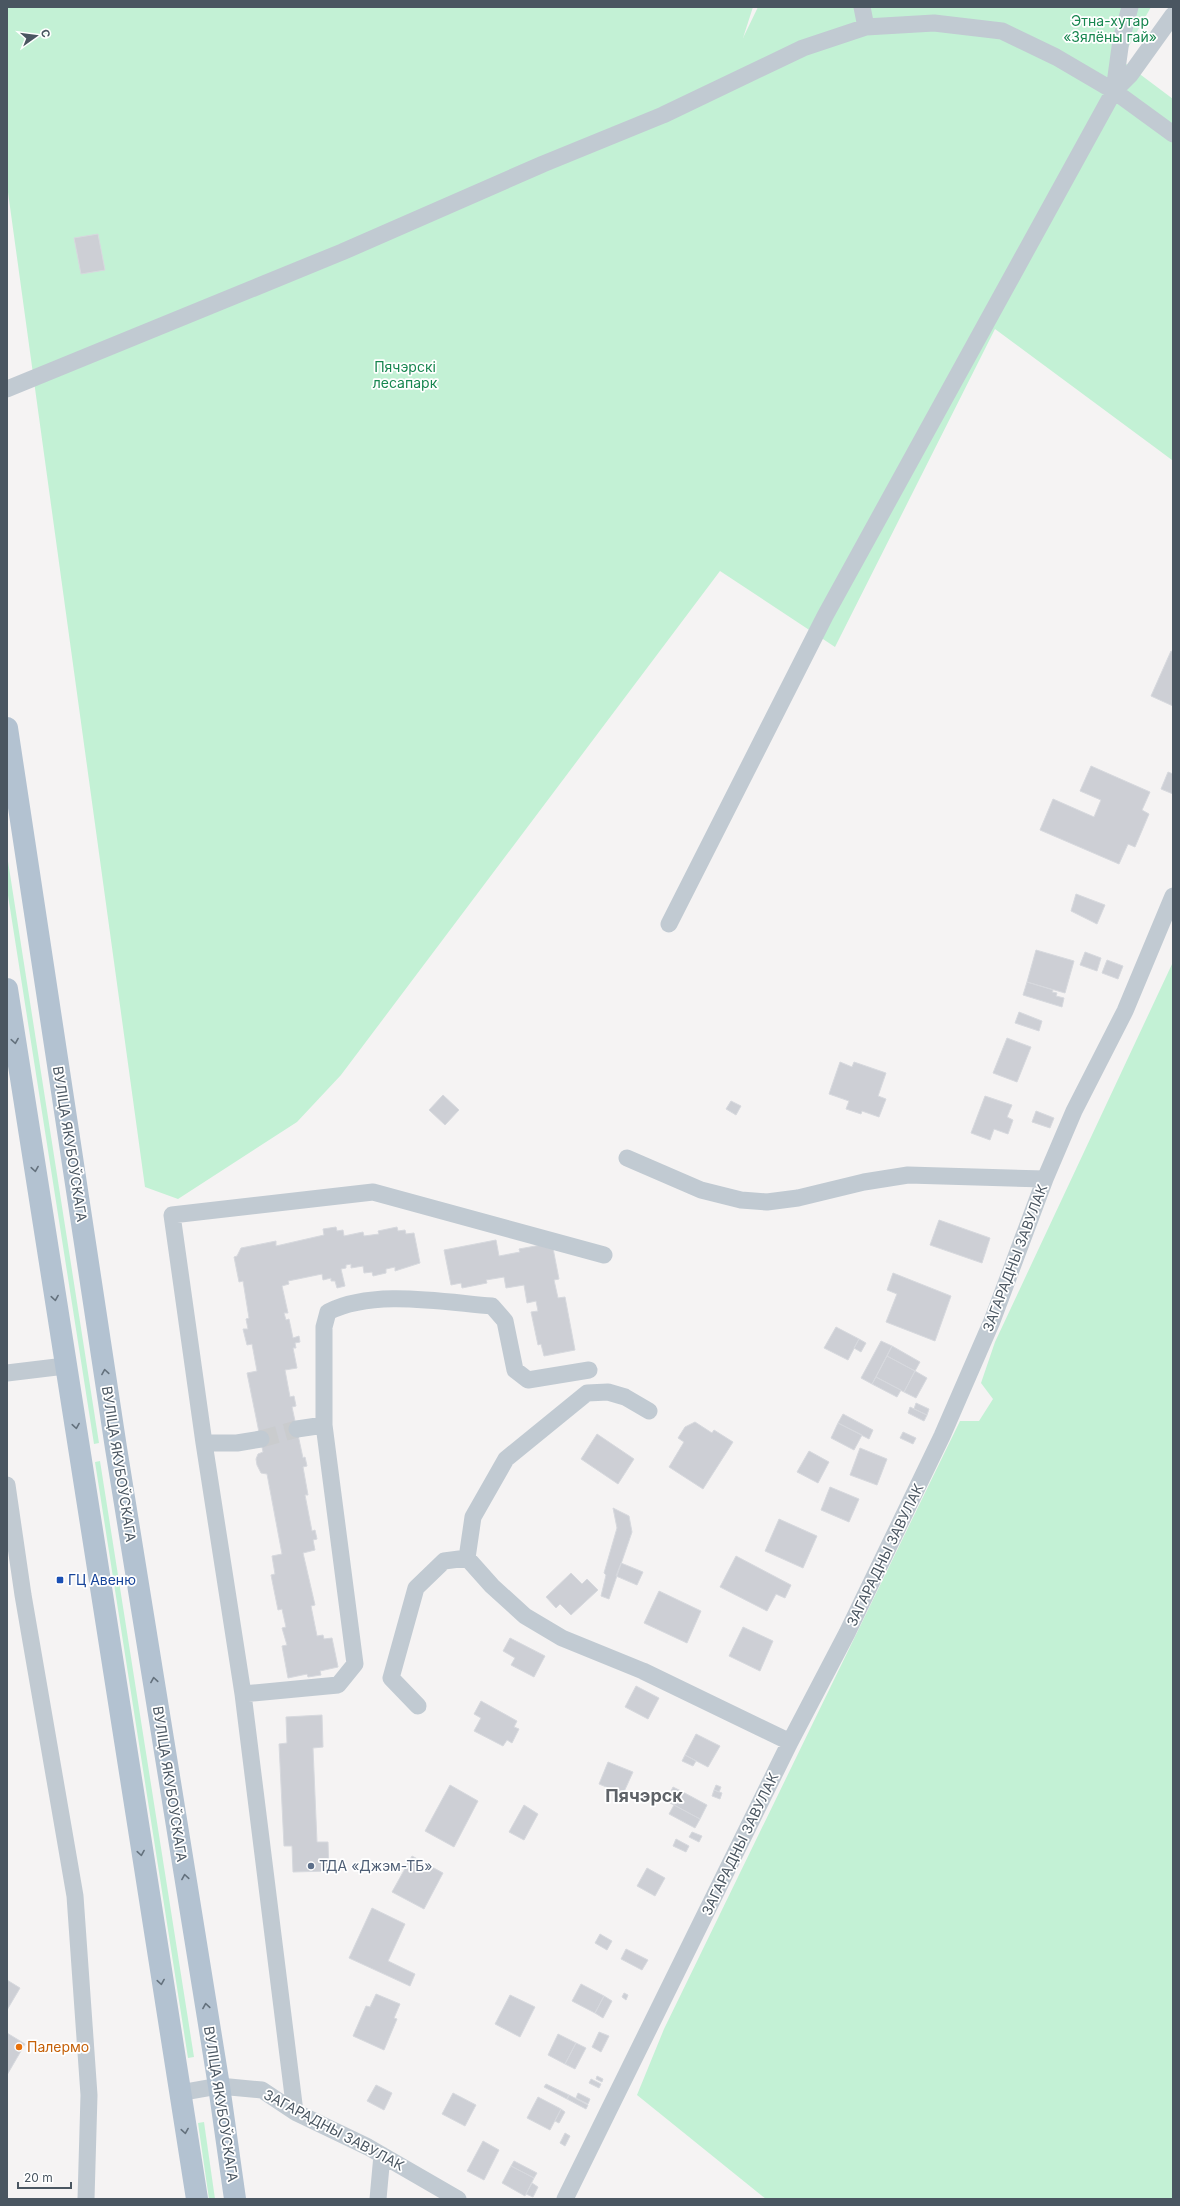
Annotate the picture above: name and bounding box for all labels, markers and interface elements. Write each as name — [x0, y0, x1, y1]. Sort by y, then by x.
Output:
park label: Этна-хутар «Зялёны гай» — [1063, 12, 1157, 45]
north arrow — [16, 16, 56, 56]
text: С — [38, 28, 53, 39]
park label: Пячэрскі лесапарк — [373, 358, 438, 391]
one-way arrow — [10, 1038, 19, 1044]
street label: ВУЛІЦА ЯКУБОЎСКАГА — [50, 1065, 92, 1223]
one-way arrow — [30, 1166, 39, 1172]
street label: ЗАГАРАДНЫ ЗАВУЛАК — [979, 1181, 1051, 1334]
one-way arrow — [50, 1295, 59, 1301]
one-way arrow — [101, 1369, 110, 1375]
street label: ВУЛІЦА ЯКУБОЎСКАГА — [99, 1385, 141, 1543]
one-way arrow — [71, 1423, 80, 1429]
street label: ЗАГАРАДНЫ ЗАВУЛАК — [843, 1480, 927, 1629]
place label: ГЦ Авеню — [68, 1571, 136, 1588]
marker: ГЦ Авеню — [55, 1575, 65, 1585]
one-way arrow — [150, 1677, 158, 1683]
street label: ВУЛІЦА ЯКУБОЎСКАГА — [150, 1705, 192, 1863]
street label: ЗАГАРАДНЫ ЗАВУЛАК — [698, 1769, 782, 1918]
district label: Пячэрск — [605, 1785, 683, 1806]
one-way arrow — [136, 1850, 145, 1856]
place label: ТДА «Джэм-ТБ» — [319, 1857, 433, 1874]
marker: ТДА «Джэм-ТБ» — [306, 1861, 316, 1871]
one-way arrow — [181, 1874, 190, 1881]
one-way arrow — [156, 1979, 165, 1985]
one-way arrow — [202, 2003, 211, 2009]
street label: ВУЛІЦА ЯКУБОЎСКАГА — [201, 2025, 243, 2183]
place label: Палермо — [27, 2038, 89, 2055]
marker: Палермо — [14, 2042, 24, 2052]
street label: ЗАГАРАДНЫ ЗАВУЛАК — [261, 2085, 408, 2174]
one-way arrow — [180, 2128, 189, 2134]
scale bar — [18, 2164, 71, 2190]
text: 20 m — [24, 2170, 53, 2185]

